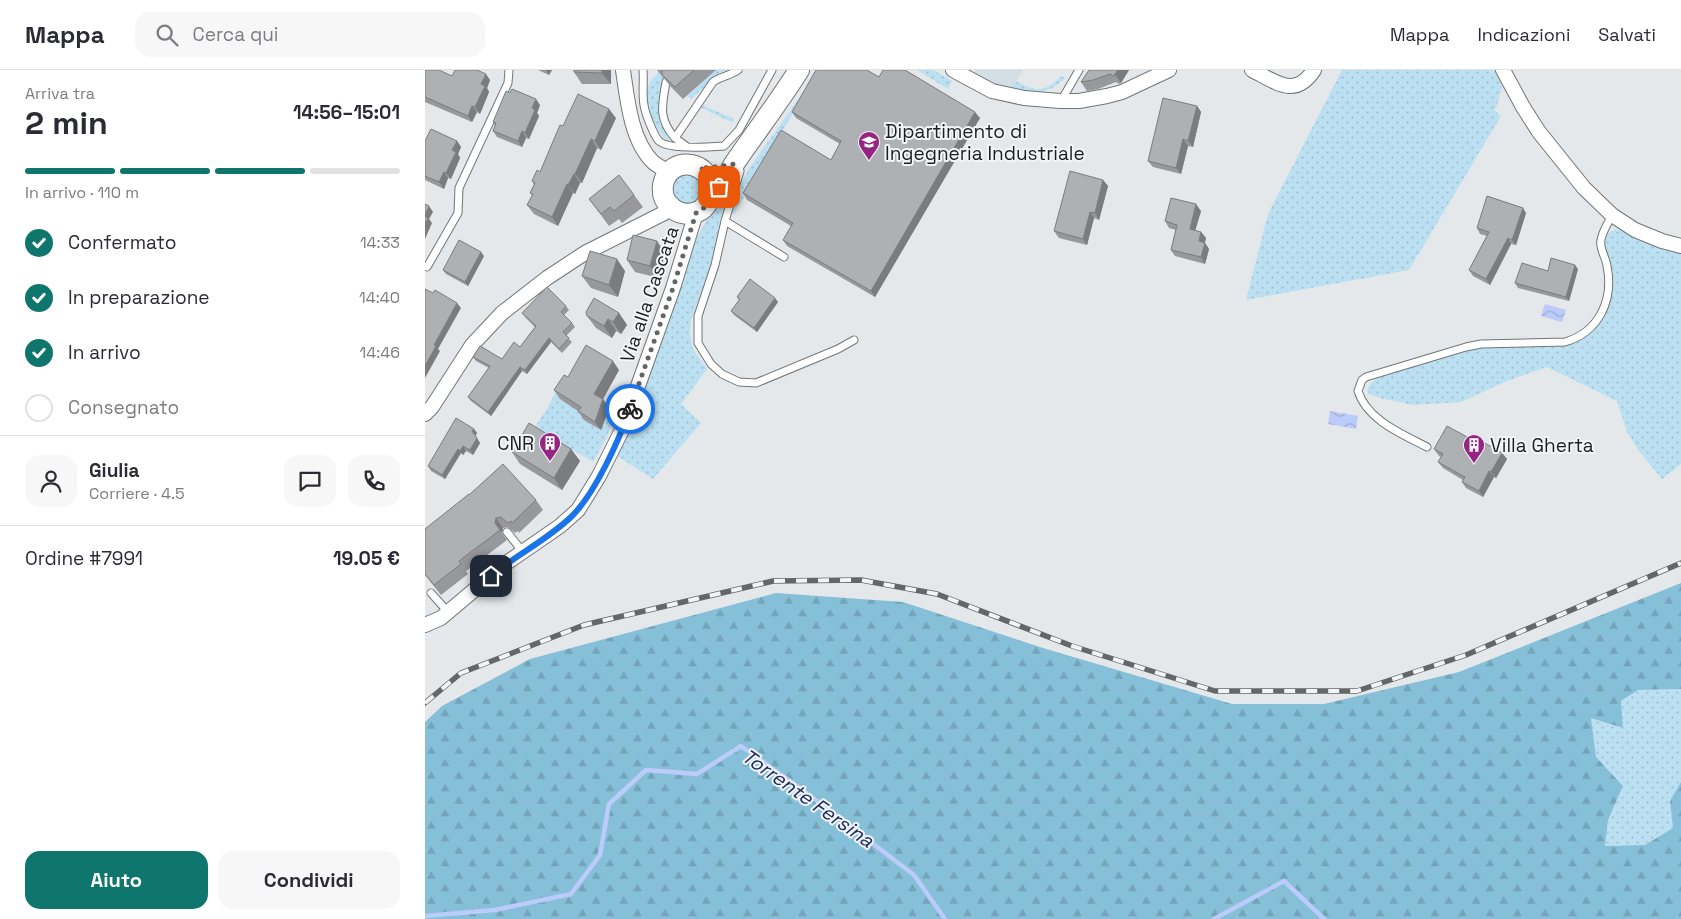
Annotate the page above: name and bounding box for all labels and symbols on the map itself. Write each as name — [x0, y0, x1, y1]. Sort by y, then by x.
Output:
place label: Dipartimento di Ingegneria Industriale — [885, 119, 1085, 166]
school or university icon: Dipartimento di Ingegneria Industriale — [857, 130, 881, 161]
pin — [698, 166, 740, 208]
street label: Via alla Cascata — [614, 223, 685, 366]
courier — [605, 384, 655, 434]
place label: CNR — [497, 431, 534, 456]
building icon: CNR — [538, 431, 562, 462]
building icon: Villa Gherta — [1462, 433, 1486, 464]
place label: Villa Gherta — [1490, 433, 1594, 458]
pin — [470, 555, 512, 597]
water label: Torrente Fersina — [737, 743, 880, 854]

